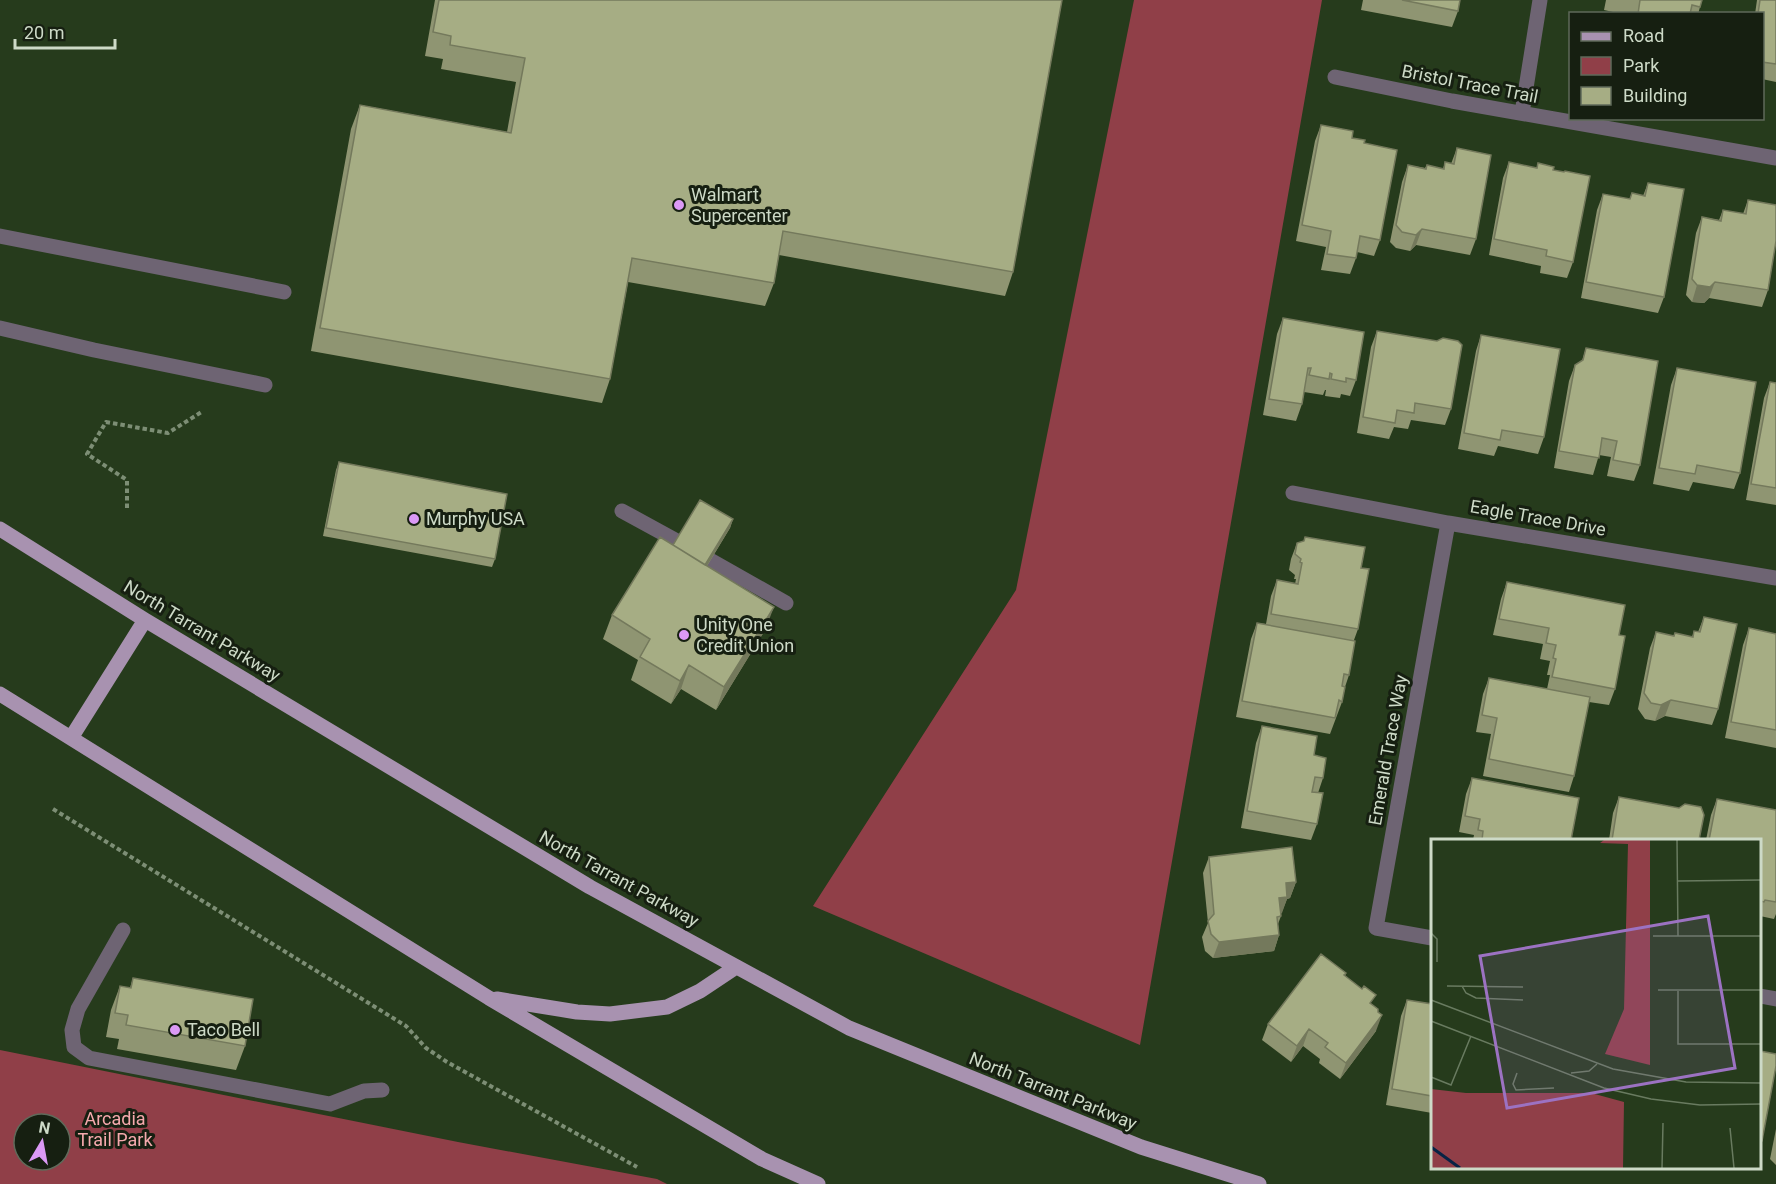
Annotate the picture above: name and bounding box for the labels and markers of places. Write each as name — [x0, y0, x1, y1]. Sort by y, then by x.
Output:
place label: Walmart Supercenter — [691, 184, 788, 226]
marker: Walmart Supercenter — [672, 198, 686, 212]
place label: Murphy USA — [426, 508, 525, 529]
marker: Murphy USA — [407, 512, 421, 526]
place label: Unity One Credit Union — [696, 614, 794, 656]
marker: Unity One Credit Union — [677, 628, 691, 642]
place label: Taco Bell — [187, 1019, 260, 1040]
marker: Taco Bell — [168, 1023, 182, 1037]

